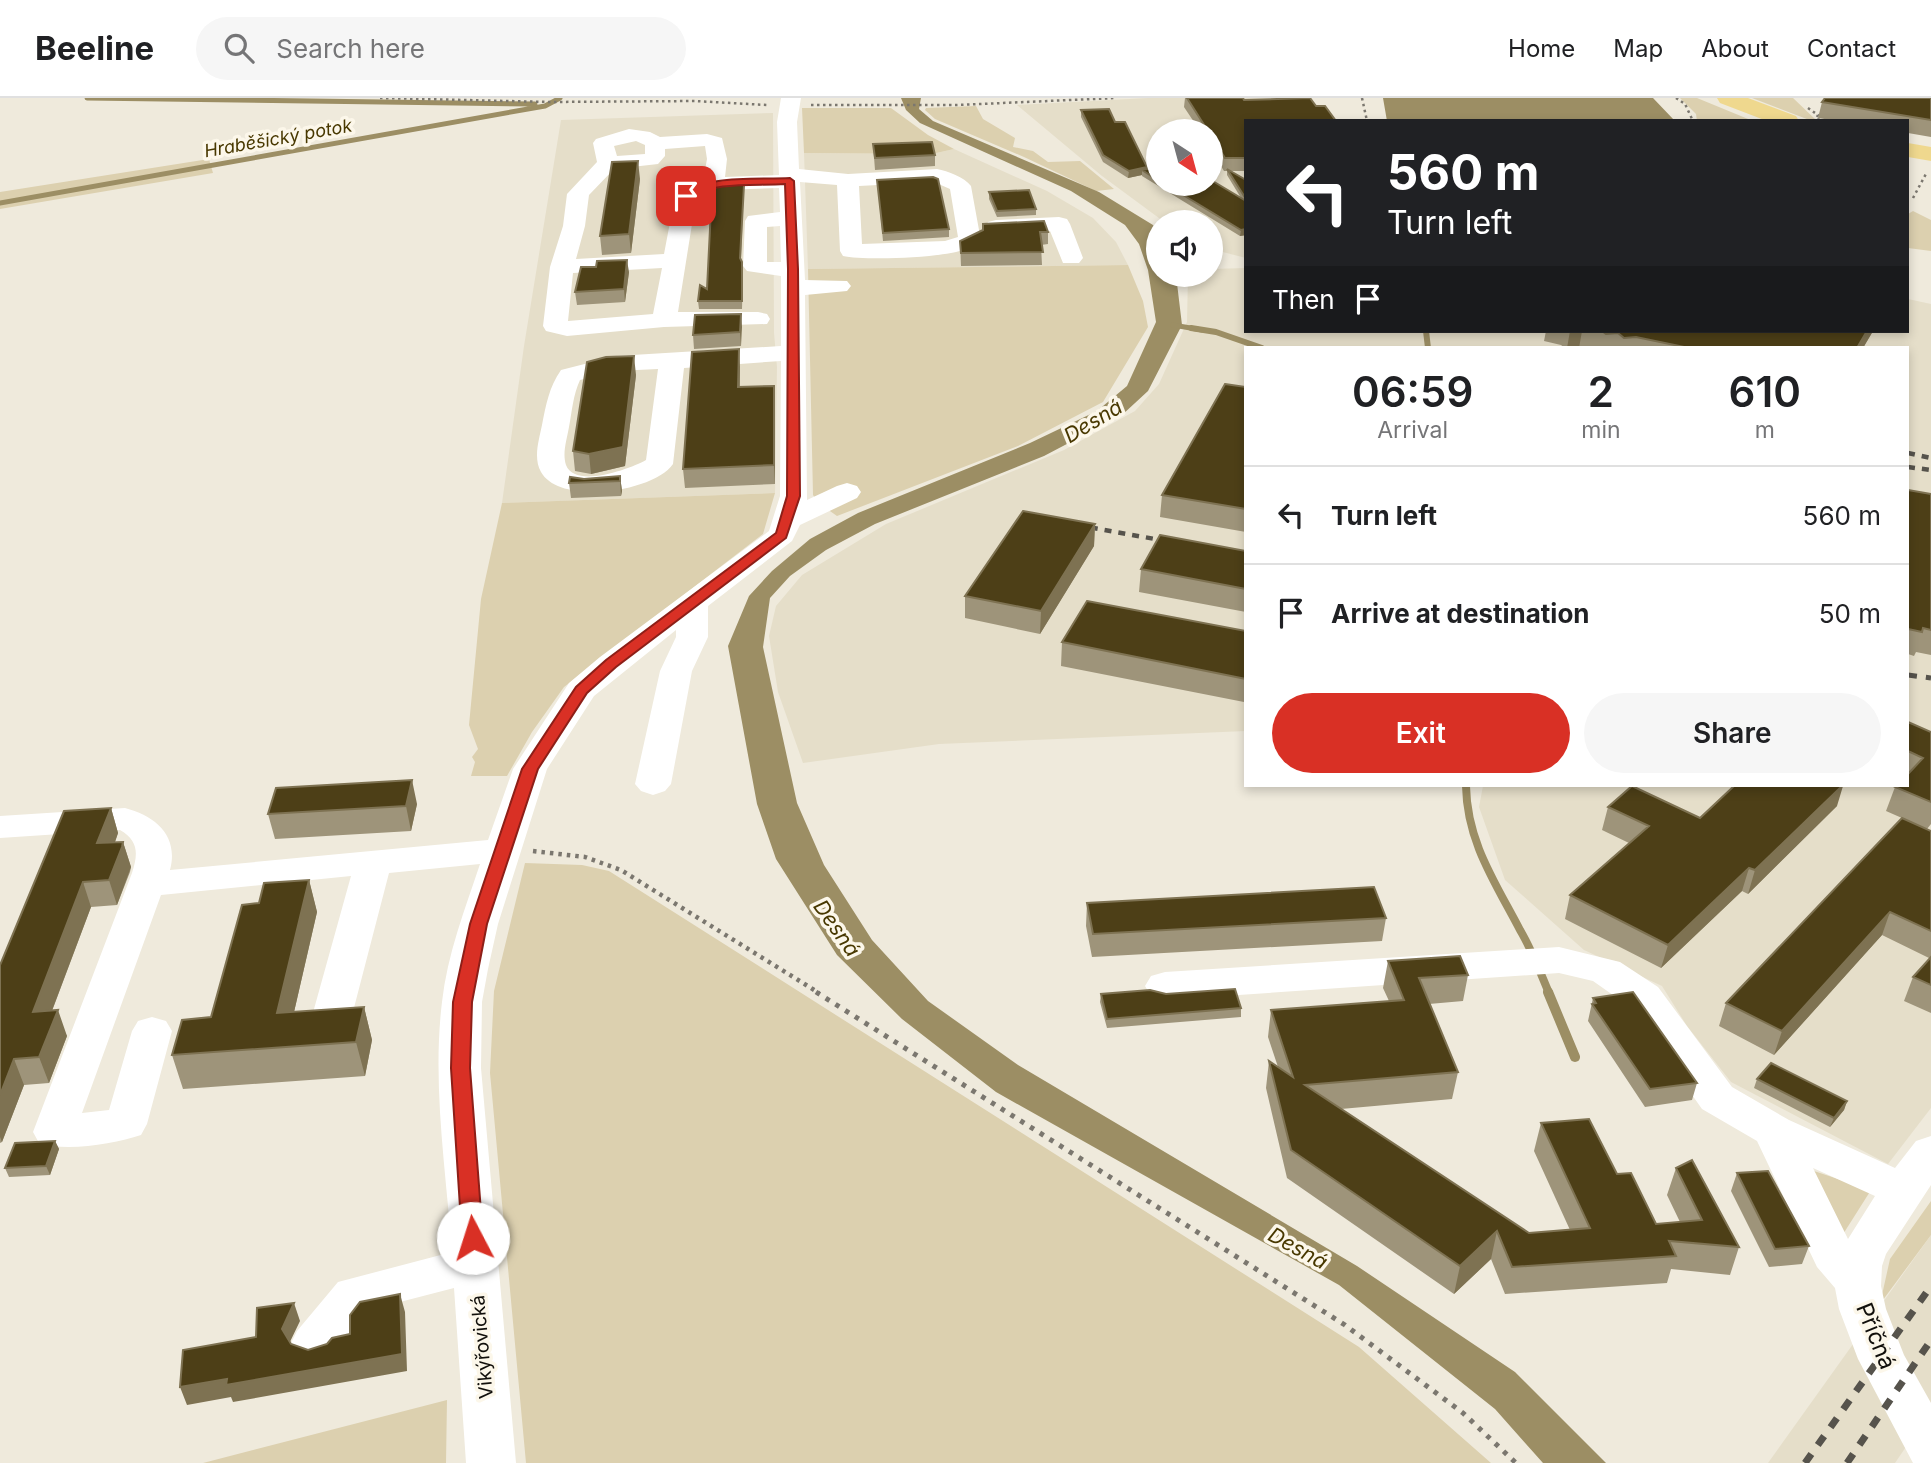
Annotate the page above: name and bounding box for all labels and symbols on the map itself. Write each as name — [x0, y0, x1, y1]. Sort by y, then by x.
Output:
water label: Hraběšický potok — [202, 114, 355, 161]
north arrow — [1146, 119, 1223, 196]
pin — [656, 166, 716, 226]
water label: Desná — [1059, 394, 1127, 448]
water label: Desná — [809, 895, 866, 961]
position arrow — [436, 1201, 510, 1275]
water label: Desná — [1264, 1222, 1332, 1274]
street label: Vikýřovická — [466, 1294, 498, 1400]
street label: Příčná — [1850, 1299, 1902, 1373]

